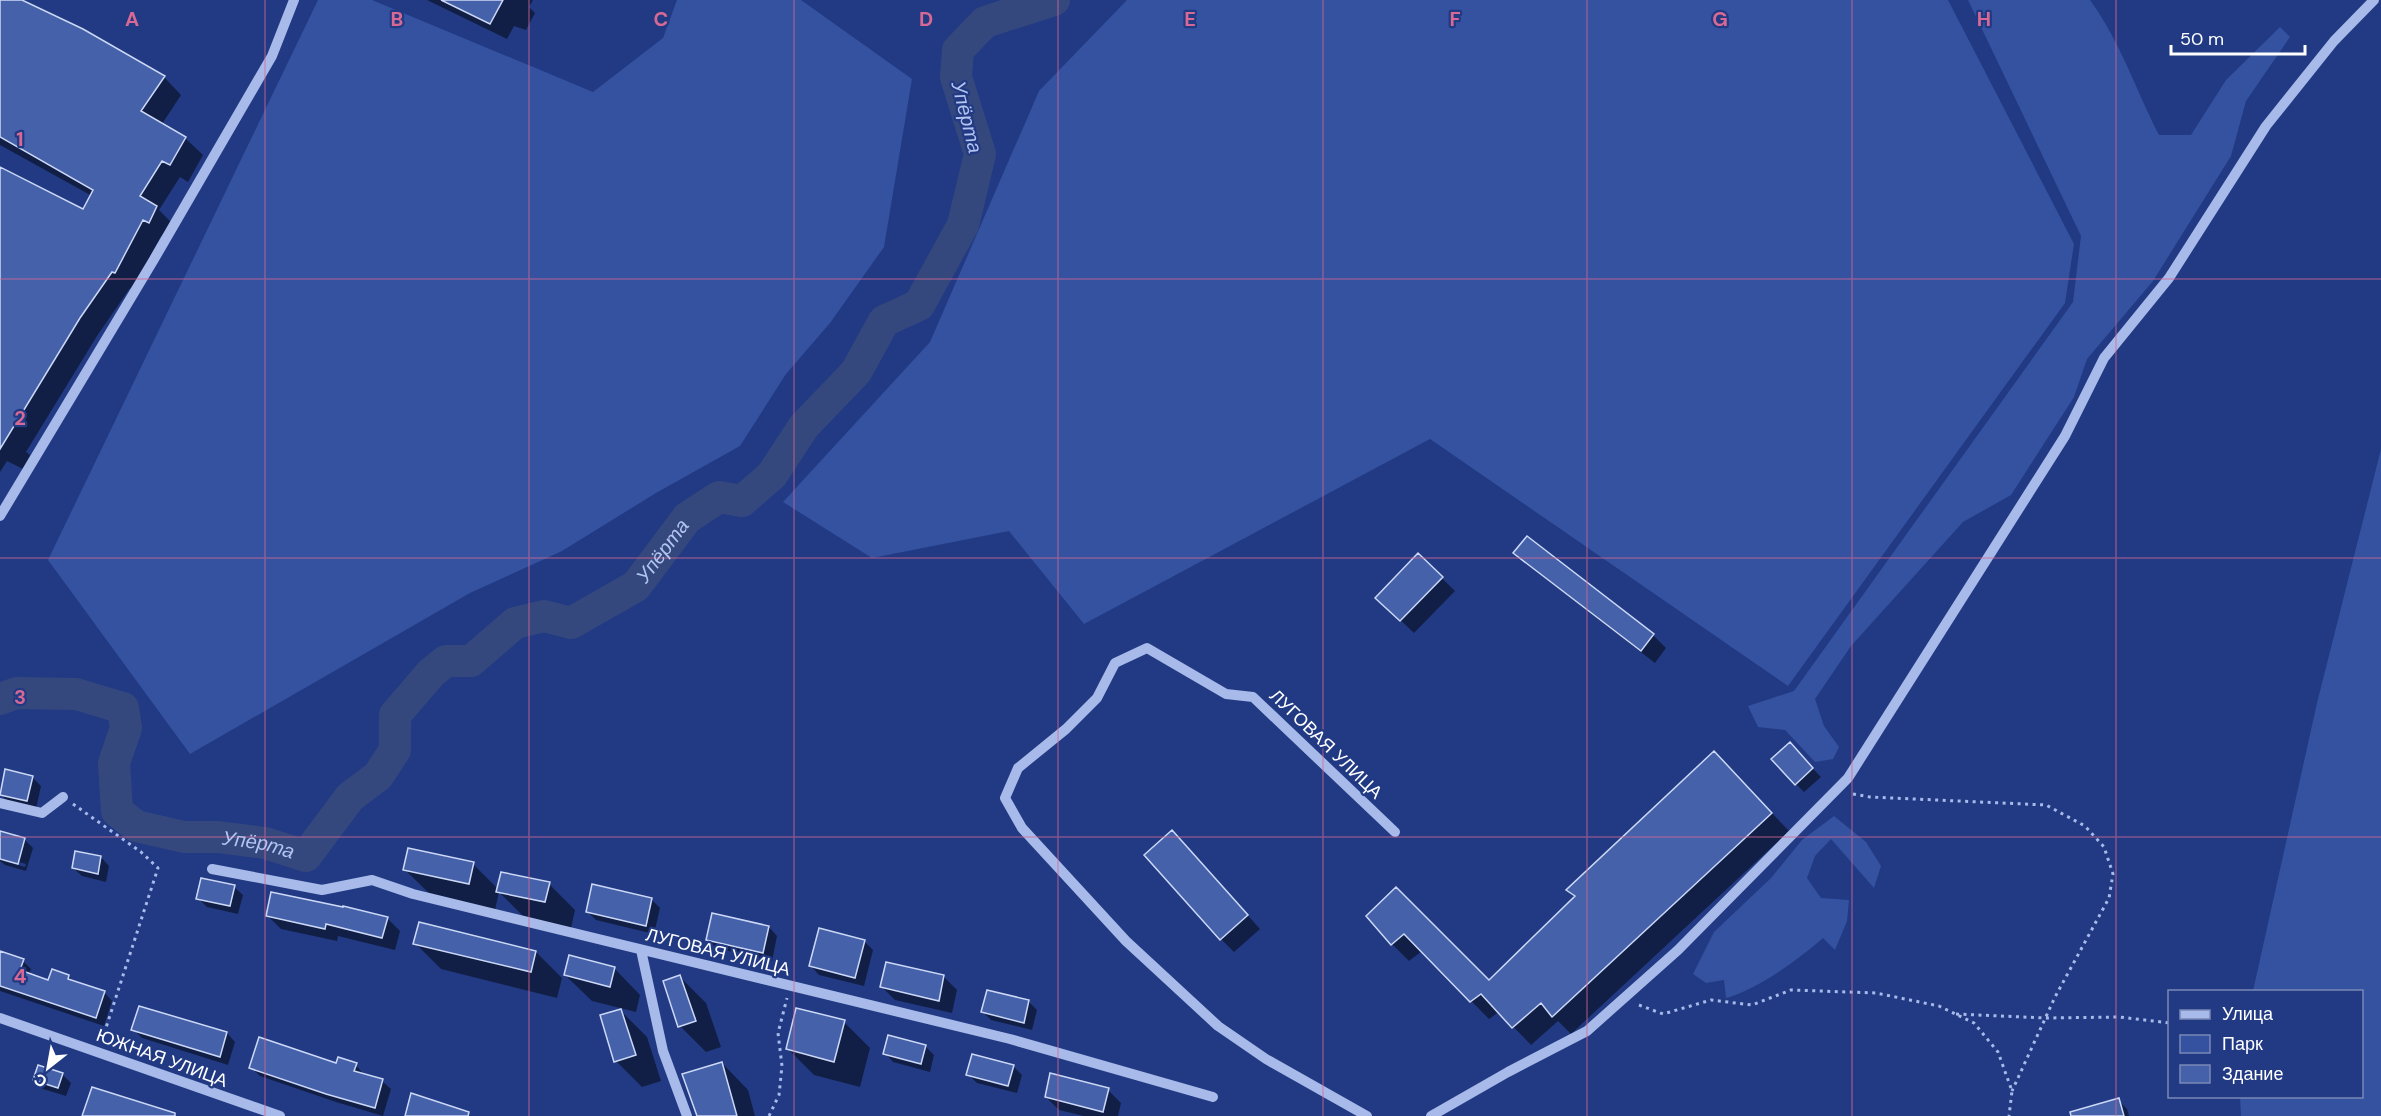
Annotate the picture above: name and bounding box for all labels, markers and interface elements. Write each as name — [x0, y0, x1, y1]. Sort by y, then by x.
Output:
text: A — [125, 6, 139, 32]
text: B — [391, 6, 403, 32]
text: C — [654, 6, 668, 32]
text: D — [919, 6, 933, 32]
text: E — [1184, 6, 1196, 32]
text: F — [1449, 6, 1461, 32]
text: G — [1712, 6, 1728, 32]
text: H — [1977, 6, 1991, 32]
scale bar — [2171, 18, 2304, 56]
text: 50 m — [2180, 27, 2224, 51]
water label: Упёрта — [945, 77, 988, 156]
text: 1 — [16, 126, 24, 152]
text: 2 — [14, 405, 26, 431]
water label: Упёрта — [629, 514, 695, 589]
text: 3 — [14, 684, 26, 710]
street label: ЛУГОВАЯ УЛИЦА — [1264, 684, 1388, 804]
water label: Упёрта — [220, 825, 298, 865]
street label: ЛУГОВАЯ УЛИЦА — [643, 922, 793, 982]
text: 4 — [14, 963, 27, 989]
legend — [2168, 990, 2363, 1098]
text: Улица — [2222, 1002, 2274, 1026]
street label: ЮЖНАЯ УЛИЦА — [93, 1023, 231, 1093]
text: Парк — [2222, 1032, 2263, 1056]
north arrow — [18, 1038, 78, 1098]
text: Здание — [2222, 1062, 2283, 1086]
text: С — [30, 1068, 51, 1092]

